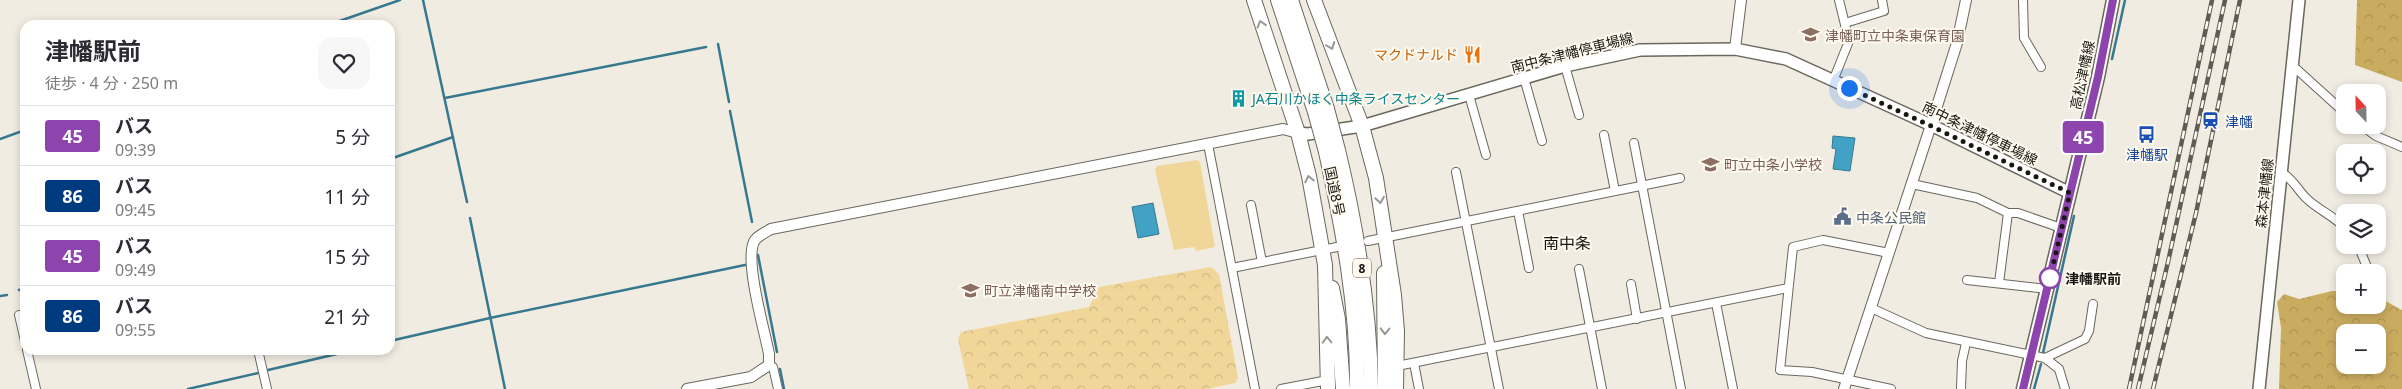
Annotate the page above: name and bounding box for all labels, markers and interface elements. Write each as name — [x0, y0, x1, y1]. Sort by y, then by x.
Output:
one-way arrow — [1257, 21, 1267, 29]
school or university icon: 津幡町立中条東保育園 — [1801, 25, 1821, 45]
place label: 津幡町立中条東保育園 — [1825, 26, 1965, 45]
street label: 南中条津幡停車場線 — [1509, 28, 1635, 76]
text: 津幡駅前 — [45, 34, 141, 67]
button: heart — [318, 37, 370, 89]
street label: 高松津幡線 — [2065, 39, 2099, 111]
one-way arrow — [1325, 41, 1335, 49]
restaurant icon: マクドナルド — [1462, 44, 1482, 64]
place label: マクドナルド — [1374, 45, 1458, 64]
text: 徒歩 · 4 分 · 250 m — [45, 72, 178, 94]
your location — [1837, 76, 1862, 101]
north arrow — [2336, 84, 2386, 134]
map controls — [2336, 84, 2386, 374]
building icon: JA石川かほく中条ライスセンター — [1228, 88, 1248, 108]
place label: JA石川かほく中条ライスセンター — [1250, 89, 1460, 108]
street label: 南中条津幡停車場線 — [1919, 97, 2041, 169]
station icon: 津幡 — [2201, 111, 2221, 131]
place label: 津幡 — [2225, 112, 2253, 131]
text: バス — [115, 113, 153, 139]
line badge: 45 — [2060, 121, 2106, 153]
text: 45 — [62, 124, 83, 148]
text: 5 分 — [335, 124, 370, 150]
bus stop icon: 津幡駅 — [2137, 124, 2157, 144]
text: 45 — [2073, 125, 2093, 149]
text: 09:39 — [115, 139, 156, 161]
button: locate — [2336, 144, 2386, 194]
place label: 津幡駅 — [2126, 145, 2168, 164]
school or university icon: 町立中条小学校 — [1700, 154, 1720, 174]
place label: 町立中条小学校 — [1724, 155, 1822, 174]
street label: 森本津幡線 — [2251, 157, 2277, 229]
street label: 国道8号 — [1321, 165, 1349, 217]
text: バス — [115, 173, 153, 199]
one-way arrow — [1305, 175, 1315, 184]
text: 86 — [62, 184, 83, 208]
text: 11 分 — [324, 184, 370, 210]
one-way arrow — [1374, 196, 1384, 205]
text: 09:45 — [115, 199, 156, 221]
button: layers — [2336, 204, 2386, 254]
public building icon: 中条公民館 — [1832, 207, 1852, 227]
place label: 中条公民館 — [1856, 208, 1926, 227]
district label: 南中条 — [1543, 232, 1591, 254]
text: バス — [115, 233, 153, 259]
text: 45 — [62, 244, 83, 268]
text: 15 分 — [324, 244, 370, 270]
road number: 8 — [1353, 258, 1371, 278]
text: 09:49 — [115, 259, 156, 281]
button: + — [2336, 264, 2386, 314]
marker: 津幡駅前 — [2039, 267, 2061, 289]
place label: 津幡駅前 — [2065, 269, 2121, 288]
school or university icon: 町立津幡南中学校 — [960, 280, 980, 300]
place label: 町立津幡南中学校 — [984, 281, 1096, 300]
text: バス — [115, 293, 153, 319]
text: 86 — [62, 304, 83, 328]
text: 21 分 — [324, 304, 370, 330]
text: 09:55 — [115, 319, 156, 341]
button: − — [2336, 324, 2386, 374]
one-way arrow — [1380, 327, 1390, 335]
one-way arrow — [1322, 336, 1332, 344]

